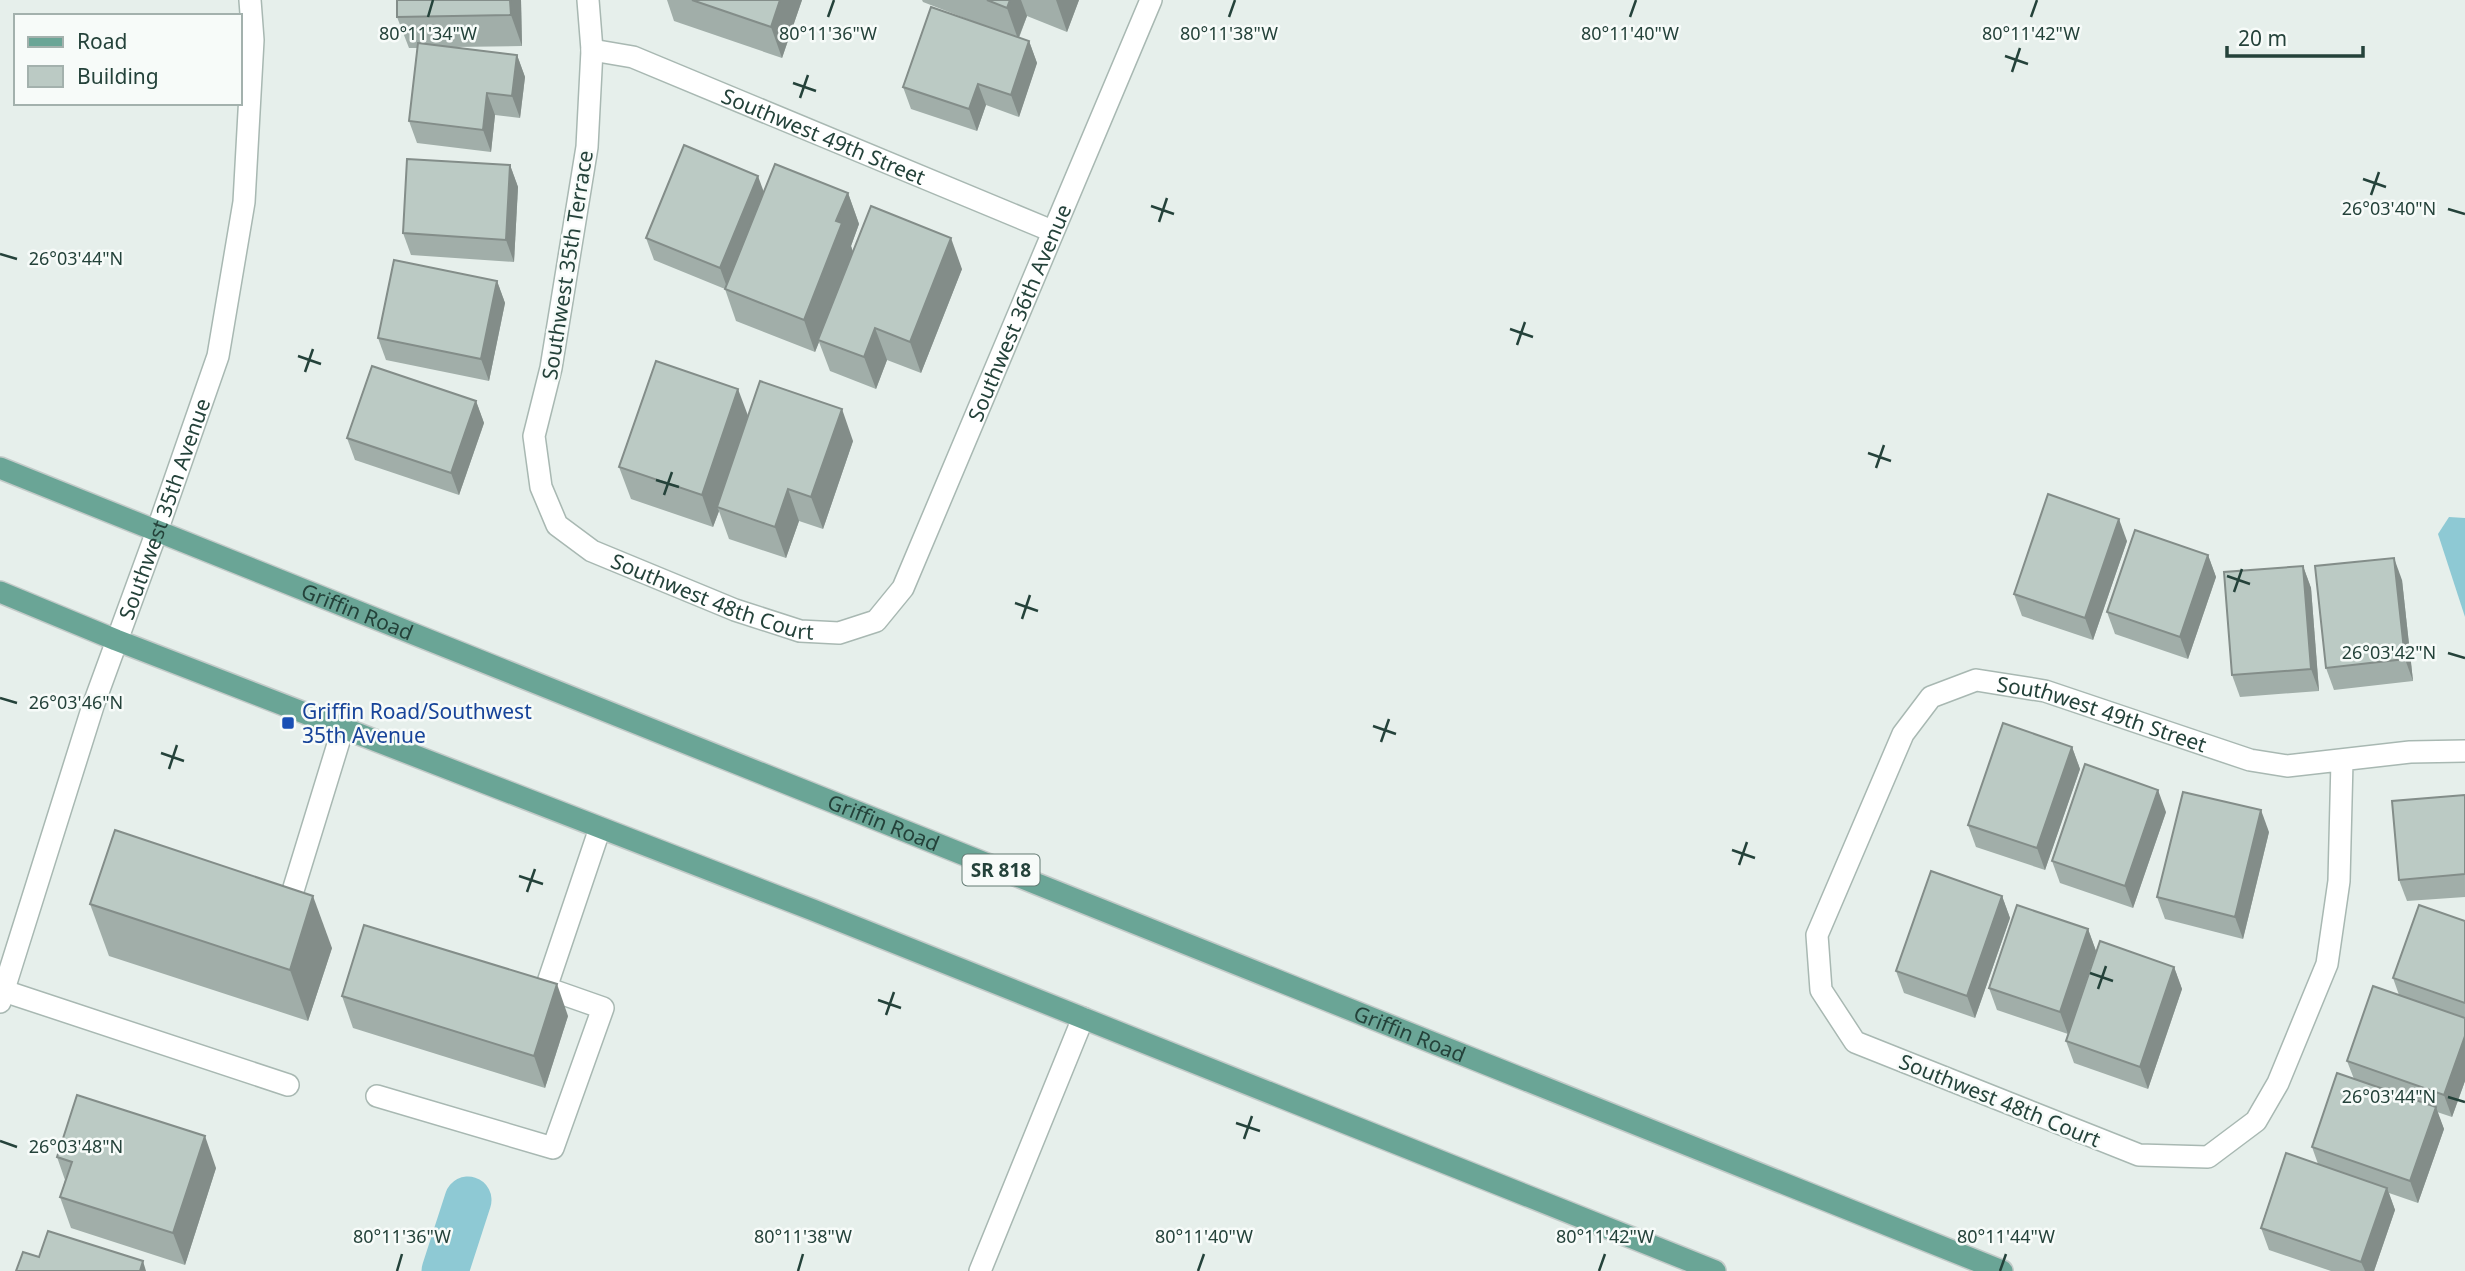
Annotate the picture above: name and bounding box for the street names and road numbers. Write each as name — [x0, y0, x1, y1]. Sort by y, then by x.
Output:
street label: Southwest 49th Street — [718, 81, 930, 191]
street label: Southwest 35th Terrace — [535, 148, 599, 382]
street label: Southwest 36th Avenue — [961, 200, 1077, 426]
street label: Southwest 35th Avenue — [112, 394, 216, 623]
street label: Southwest 48th Court — [607, 546, 815, 646]
street label: Griffin Road — [297, 576, 417, 646]
street label: Southwest 49th Street — [1995, 670, 2211, 758]
street label: Griffin Road — [824, 787, 944, 857]
road number: SR 818 — [962, 855, 1040, 886]
street label: Griffin Road — [1350, 998, 1470, 1068]
street label: Southwest 48th Court — [1895, 1047, 2105, 1153]

